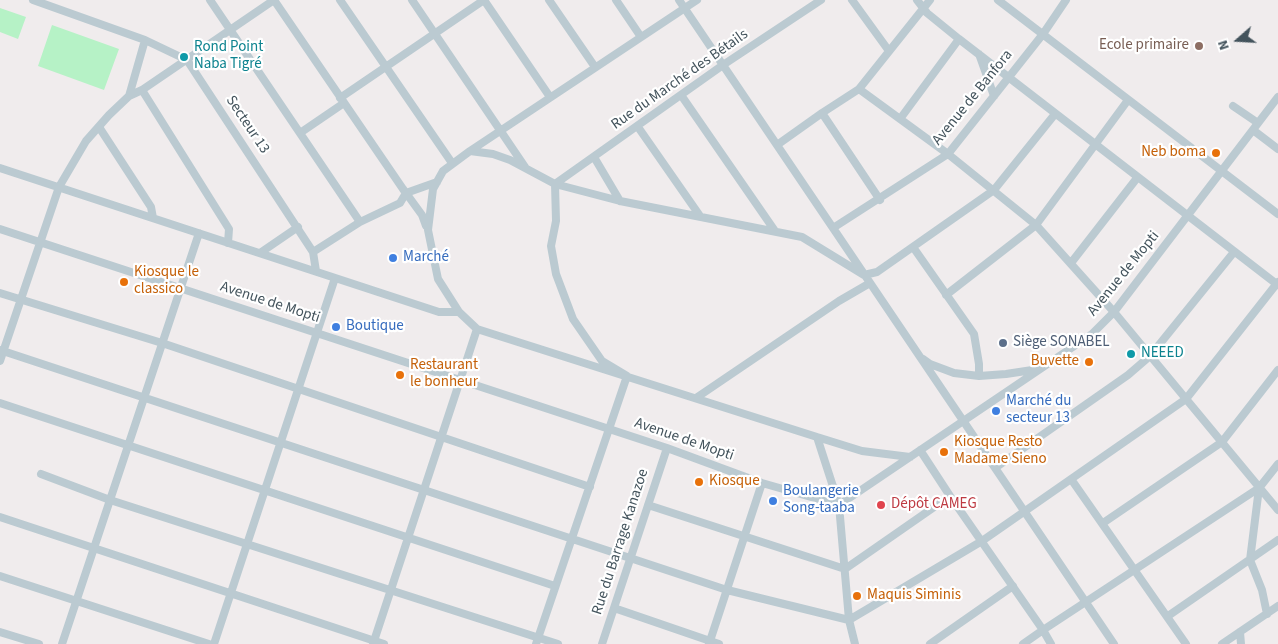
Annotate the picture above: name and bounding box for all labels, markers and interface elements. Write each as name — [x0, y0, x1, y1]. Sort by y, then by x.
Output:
north arrow — [1213, 15, 1263, 65]
street label: Rue du Marché des Bétails — [608, 26, 752, 134]
place label: Ecole primaire — [1099, 37, 1189, 55]
text: N — [1213, 37, 1235, 53]
place label: Rond Point Naba Tigré — [194, 39, 263, 74]
marker: Ecole primaire — [1193, 40, 1205, 52]
street label: Avenue de Banfora — [929, 47, 1017, 149]
marker: Rond Point Naba Tigré — [178, 51, 190, 63]
street label: Secteur 13 — [221, 93, 273, 157]
place label: Neb boma — [1141, 144, 1206, 162]
marker: Neb boma — [1210, 147, 1222, 159]
street label: Avenue de Mopti — [1084, 228, 1164, 320]
place label: Marché — [403, 249, 449, 267]
marker: Marché — [387, 252, 399, 264]
place label: Kiosque le classico — [134, 264, 199, 299]
marker: Kiosque le classico — [118, 276, 130, 288]
street label: Avenue de Mopti — [218, 278, 322, 328]
place label: Boutique — [346, 318, 404, 336]
marker: Boutique — [330, 321, 342, 333]
place label: Siège SONABEL — [1013, 334, 1110, 352]
marker: Siège SONABEL — [997, 337, 1009, 349]
place label: NEEED — [1141, 345, 1184, 363]
marker: NEEED — [1125, 348, 1137, 360]
place label: Buvette — [1031, 353, 1079, 371]
marker: Buvette — [1083, 356, 1095, 368]
place label: Restaurant le bonheur — [410, 357, 478, 392]
marker: Restaurant le bonheur — [394, 369, 406, 381]
place label: Marché du secteur 13 — [1006, 393, 1071, 428]
marker: Marché du secteur 13 — [990, 405, 1002, 417]
street label: Avenue de Mopti — [632, 415, 736, 465]
place label: Kiosque Resto Madame Sieno — [954, 434, 1047, 469]
marker: Kiosque Resto Madame Sieno — [938, 446, 950, 458]
street label: Rue du Barrage Kanazoe — [589, 467, 653, 617]
place label: Kiosque — [709, 473, 760, 491]
marker: Kiosque — [693, 476, 705, 488]
place label: Boulangerie Song-taaba — [783, 483, 859, 518]
marker: Boulangerie Song-taaba — [767, 495, 779, 507]
place label: Dépôt CAMEG — [891, 496, 977, 514]
marker: Dépôt CAMEG — [875, 499, 887, 511]
place label: Maquis Siminis — [867, 587, 961, 605]
marker: Maquis Siminis — [851, 590, 863, 602]

